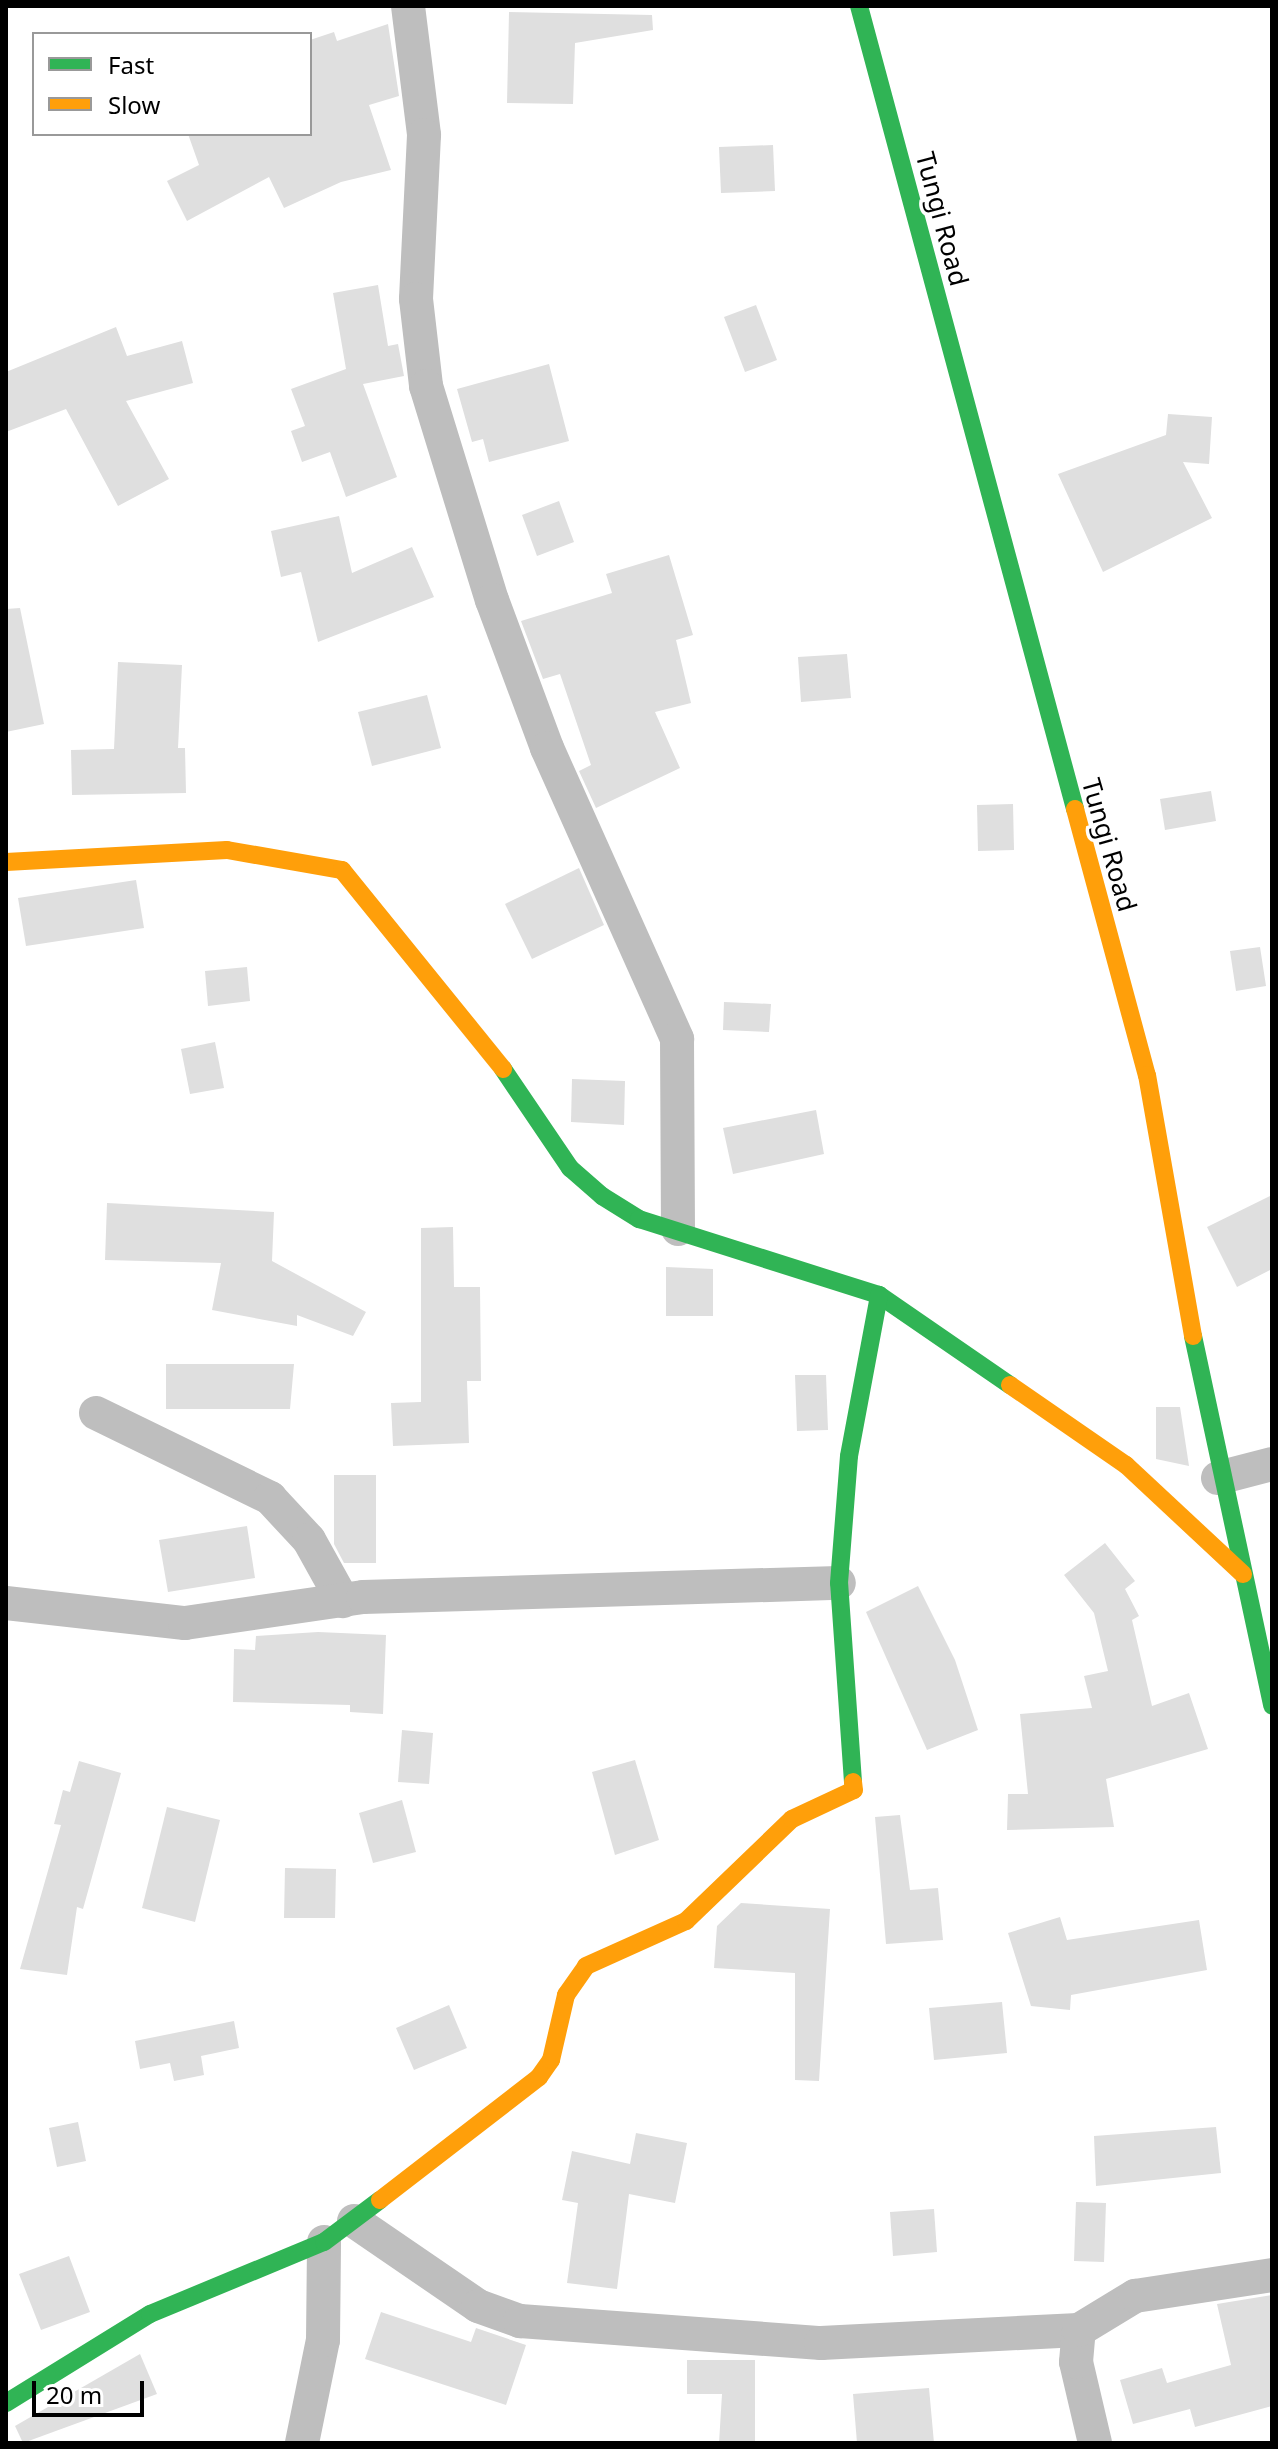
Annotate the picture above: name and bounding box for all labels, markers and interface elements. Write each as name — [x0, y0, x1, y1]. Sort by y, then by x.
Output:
legend — [32, 32, 312, 136]
text: Fast — [108, 48, 154, 81]
text: Slow — [108, 88, 160, 121]
street label: Tungi Road — [909, 149, 975, 289]
street label: Tungi Road — [1075, 775, 1143, 915]
scale bar — [36, 2365, 148, 2415]
text: 20 m — [46, 2378, 102, 2411]

